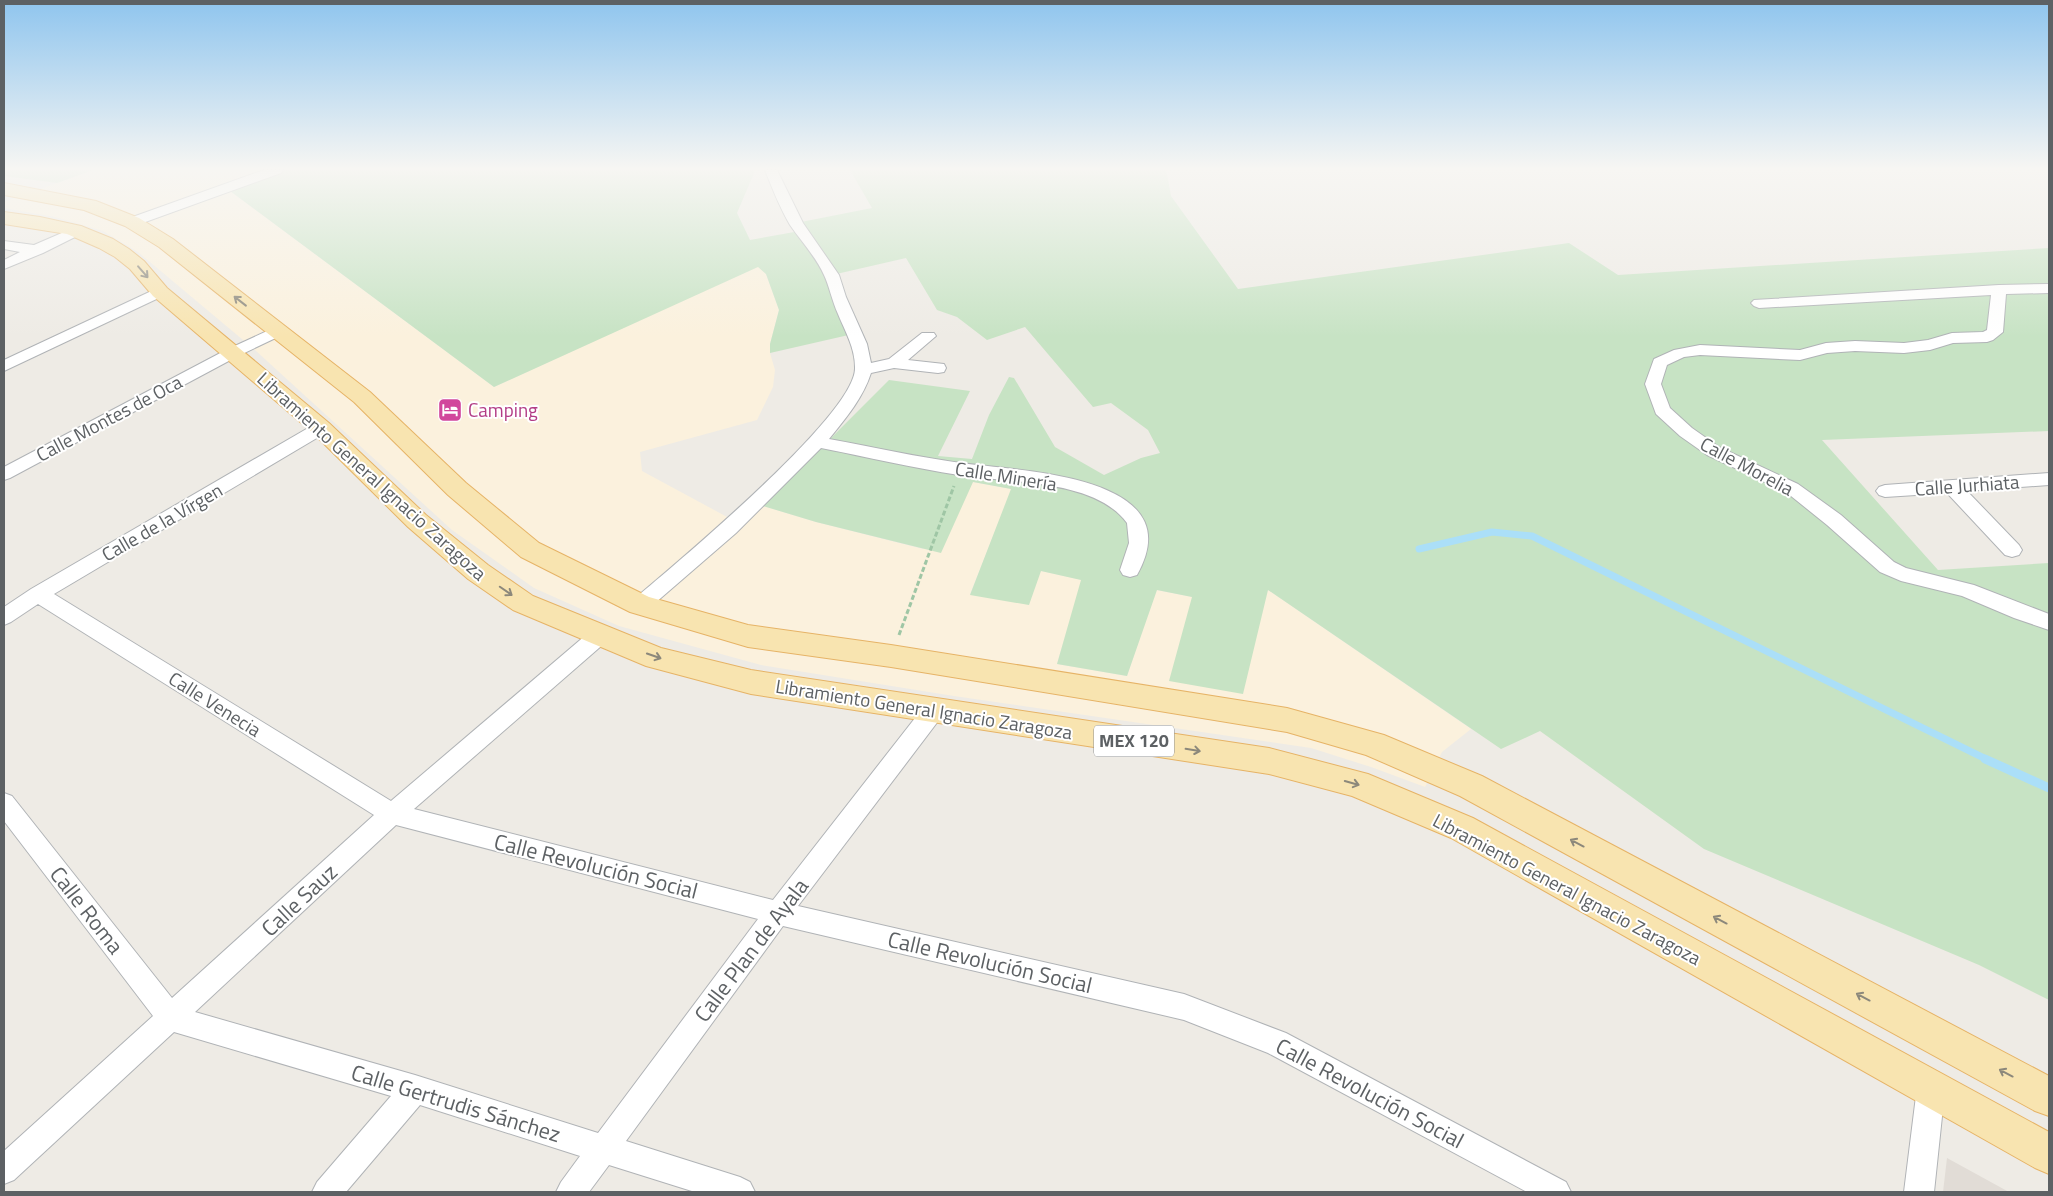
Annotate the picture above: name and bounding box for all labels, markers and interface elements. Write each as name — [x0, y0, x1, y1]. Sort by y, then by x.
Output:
one-way arrow — [137, 266, 149, 279]
one-way arrow — [234, 296, 247, 307]
street label: Libramiento General Ignacio Zaragoza — [251, 364, 494, 587]
street label: Calle Montes de Oca — [30, 367, 187, 468]
place label: Camping — [468, 395, 538, 424]
hotel icon: Camping — [437, 397, 463, 423]
street label: Calle Morelia — [1695, 429, 1800, 503]
street label: Calle Minería — [953, 453, 1059, 498]
street label: Calle Jurhiata — [1914, 466, 2021, 503]
street label: Calle de la Vírgen — [96, 475, 228, 568]
one-way arrow — [499, 586, 513, 596]
one-way arrow — [646, 652, 662, 662]
street label: Calle Venecia — [163, 664, 268, 744]
street label: Libramiento General Ignacio Zaragoza — [774, 671, 1075, 746]
road number: MEX 120 — [1094, 726, 1174, 756]
one-way arrow — [1185, 745, 1201, 755]
one-way arrow — [1344, 779, 1360, 788]
street label: Libramiento General Ignacio Zaragoza — [1428, 805, 1707, 972]
street label: Calle Revolución Social — [491, 824, 701, 908]
one-way arrow — [1569, 838, 1584, 848]
street label: Calle Sauz — [253, 856, 345, 944]
street label: Calle Roma — [42, 859, 132, 961]
street label: Calle Plan de Ayala — [685, 871, 817, 1029]
one-way arrow — [1713, 915, 1728, 924]
street label: Calle Revolución Social — [884, 922, 1096, 1002]
one-way arrow — [1856, 992, 1871, 1001]
street label: Calle Revolución Social — [1270, 1029, 1470, 1157]
street label: Calle Gertrudis Sánchez — [347, 1055, 565, 1151]
one-way arrow — [2000, 1068, 2014, 1078]

